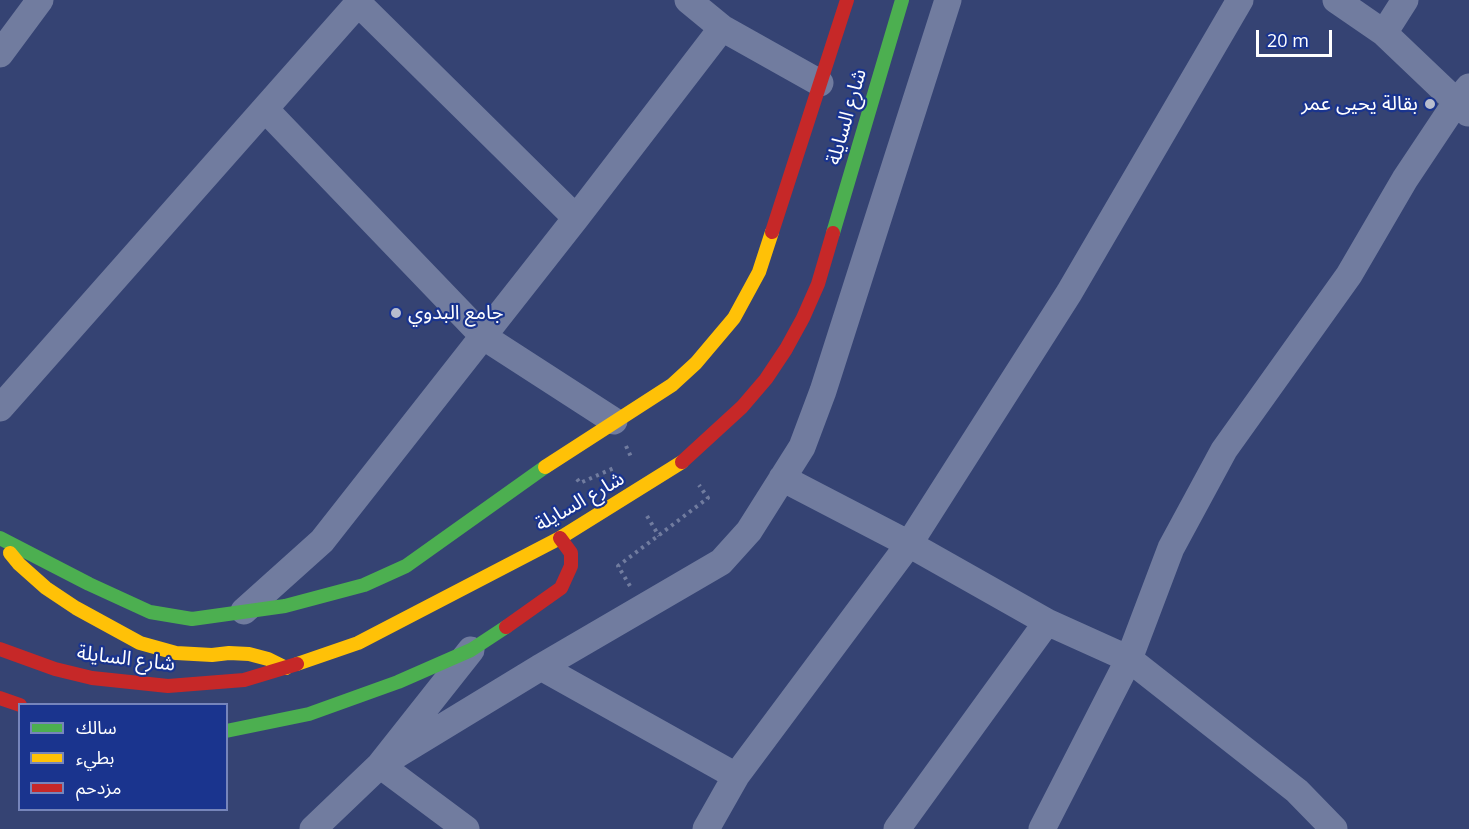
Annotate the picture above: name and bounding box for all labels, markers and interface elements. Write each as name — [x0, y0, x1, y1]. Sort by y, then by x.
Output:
scale bar — [1259, 18, 1336, 56]
text: 20 m — [1267, 28, 1309, 52]
street label: شارع السايلة — [822, 66, 872, 168]
place label: بقالة يحيى عمر — [1301, 92, 1418, 116]
marker: بقالة يحيى عمر — [1423, 97, 1437, 111]
place label: جامع البدوي — [408, 301, 504, 325]
marker: جامع البدوي — [389, 306, 403, 320]
street label: شارع السايلة — [531, 467, 629, 537]
street label: شارع السايلة — [76, 641, 176, 677]
legend — [18, 703, 228, 811]
text: سالك — [76, 715, 117, 739]
text: بطيء — [76, 745, 114, 769]
text: مزدحم — [76, 775, 121, 799]

